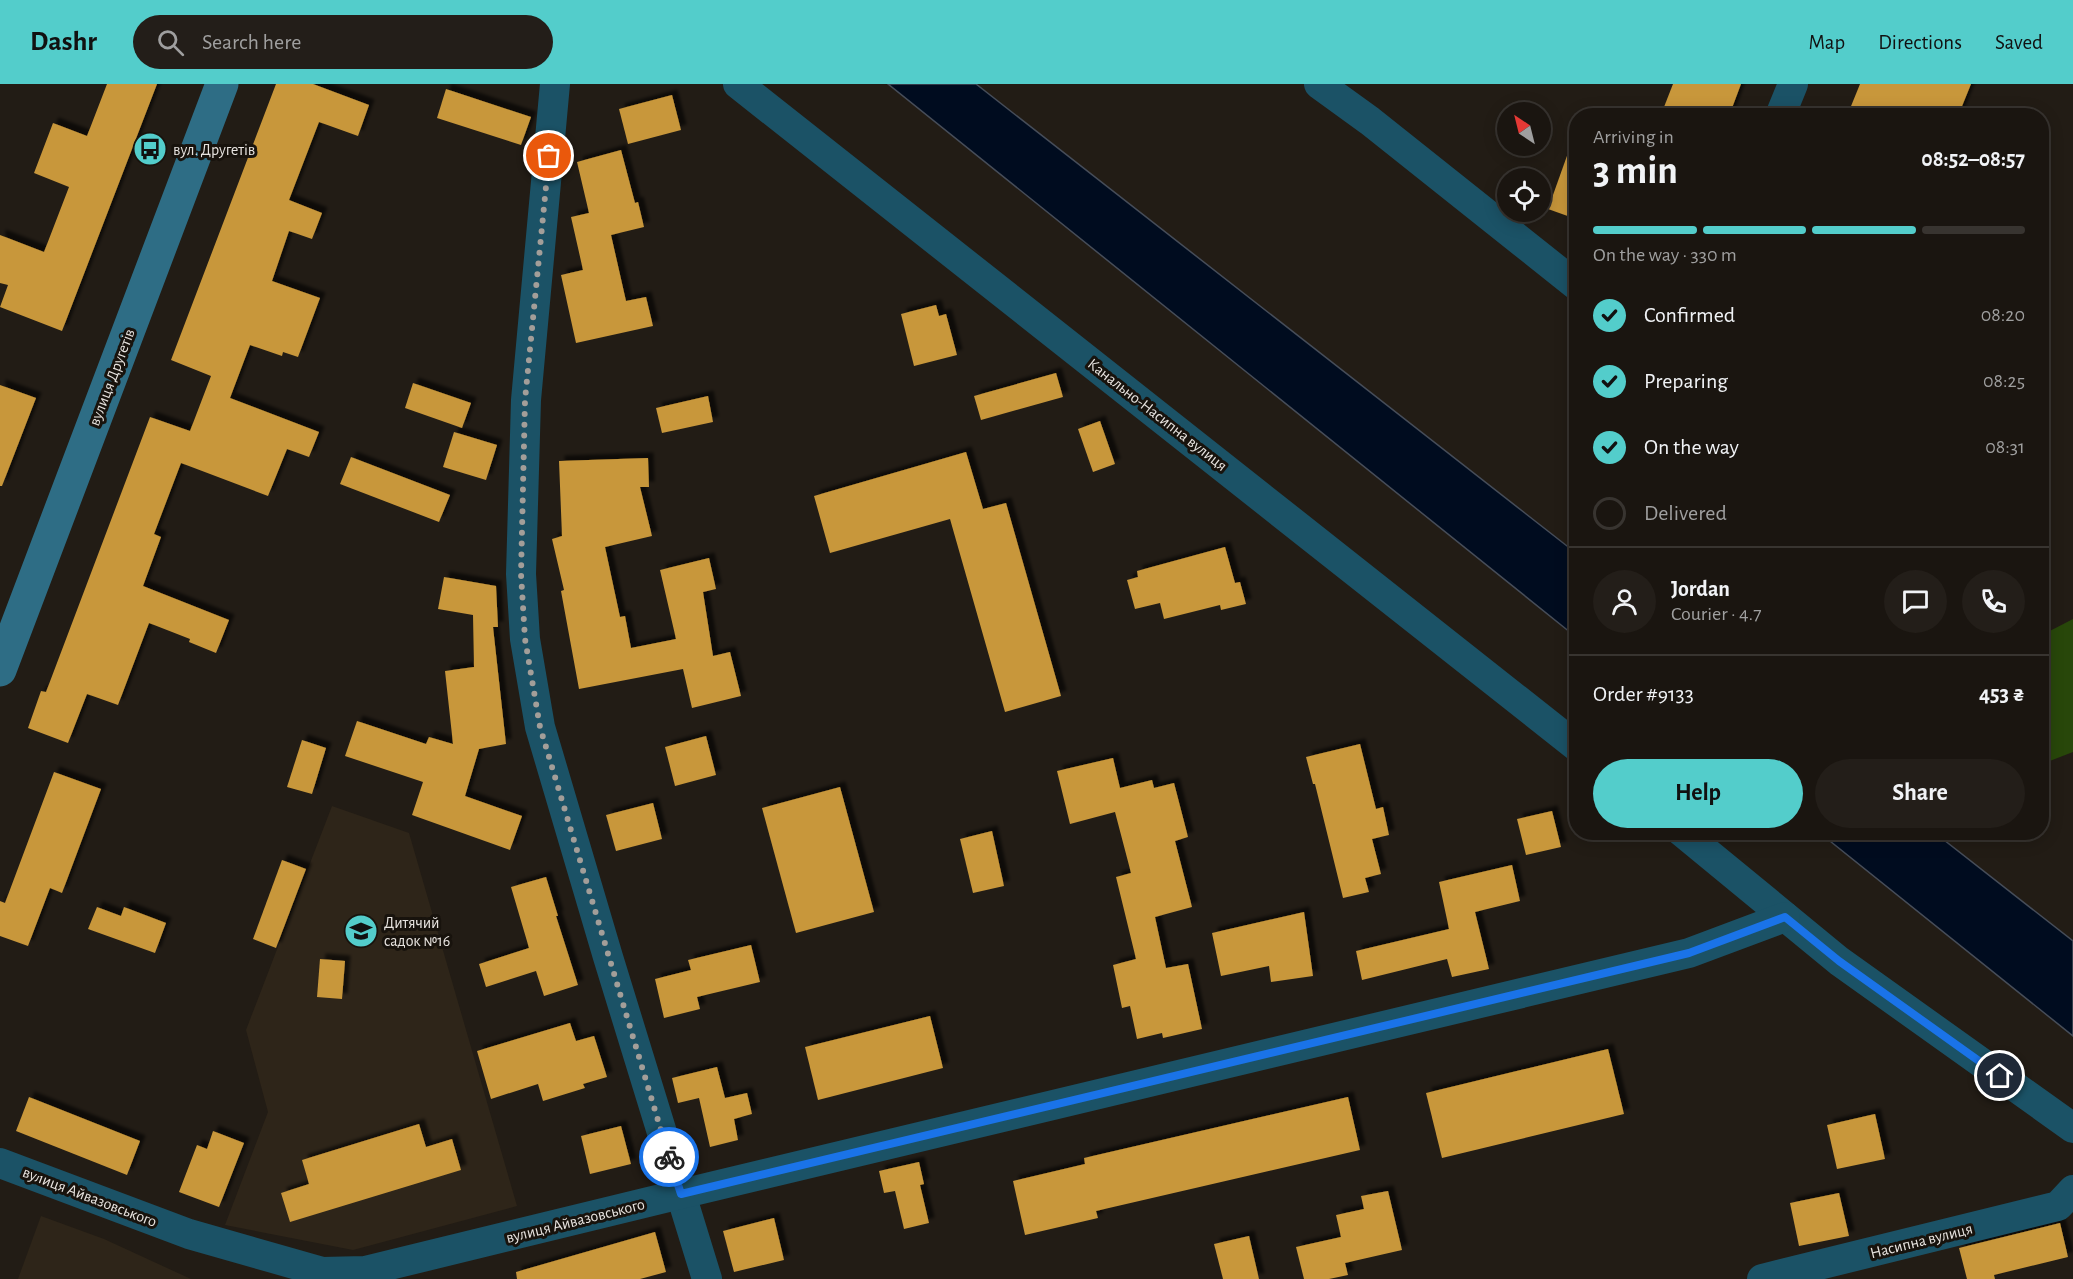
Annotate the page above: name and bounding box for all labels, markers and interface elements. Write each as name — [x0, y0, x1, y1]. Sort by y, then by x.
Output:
search box — [133, 15, 553, 69]
icon: search — [154, 26, 187, 59]
text: Dashr — [30, 28, 97, 56]
text: Search here — [202, 31, 301, 53]
text: Map — [1809, 32, 1845, 53]
text: Directions — [1878, 32, 1962, 53]
text: Saved — [1995, 32, 2043, 53]
north arrow — [1497, 102, 1551, 156]
map controls — [1497, 102, 1551, 222]
text: Arriving in — [1593, 127, 1674, 147]
pin — [523, 130, 574, 181]
bus stop icon: вул. Другетів — [132, 131, 168, 167]
icon: bag — [532, 139, 565, 172]
place label: вул. Другетів — [173, 142, 255, 159]
text: 08:52–08:57 — [1921, 148, 2025, 170]
text: 3 min — [1593, 152, 1678, 191]
button: locate — [1497, 168, 1551, 222]
text: On the way · 330 m — [1593, 245, 1737, 265]
icon: check — [1593, 299, 1626, 332]
text: Confirmed — [1644, 304, 1735, 326]
text: 08:20 — [1981, 305, 2025, 325]
street label: вулиця Другетів — [86, 327, 139, 429]
street label: Канально-Насипна вулиця — [1084, 356, 1230, 475]
icon: check — [1593, 365, 1626, 398]
text: Preparing — [1644, 370, 1728, 392]
text: 08:25 — [1983, 371, 2025, 391]
icon: check — [1593, 431, 1626, 464]
text: On the way — [1644, 436, 1739, 458]
text: 08:31 — [1985, 437, 2025, 457]
text: Delivered — [1644, 502, 1727, 524]
button: person — [1593, 570, 1656, 633]
button: chat — [1884, 570, 1947, 633]
button: phone — [1962, 570, 2025, 633]
text: Jordan — [1671, 578, 1730, 600]
text: Courier · 4.7 — [1671, 604, 1762, 624]
text: Order #9133 — [1593, 683, 1694, 705]
text: 453 ₴ — [1979, 683, 2025, 705]
button: Help — [1593, 759, 1803, 828]
button: Share — [1815, 759, 2025, 828]
school or university icon: Дитячий садок №16 — [343, 913, 379, 949]
place label: Дитячий садок №16 — [384, 915, 450, 949]
pin — [1974, 1050, 2025, 1101]
icon: home — [1983, 1059, 2016, 1092]
courier — [639, 1127, 699, 1187]
icon: bike — [653, 1141, 686, 1174]
street label: вулиця Айвазовського — [20, 1164, 159, 1231]
street label: вулиця Айвазовського — [504, 1196, 647, 1247]
street label: Насипна вулиця — [1868, 1220, 1974, 1262]

